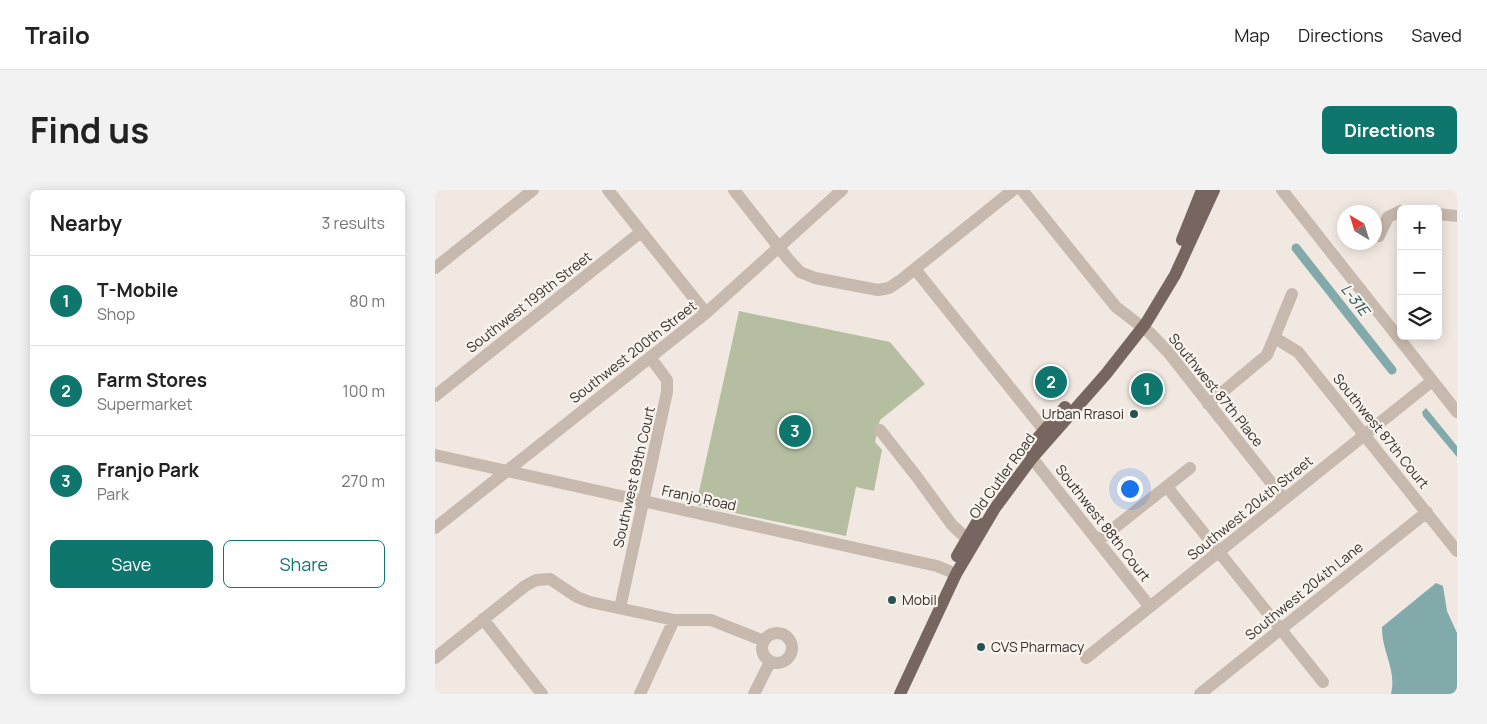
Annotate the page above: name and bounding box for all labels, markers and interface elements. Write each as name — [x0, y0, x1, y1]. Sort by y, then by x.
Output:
text: Trailo — [25, 18, 90, 51]
text: Map — [1234, 23, 1270, 47]
text: Directions — [1298, 23, 1383, 47]
text: Saved — [1411, 23, 1462, 47]
text: Find us — [30, 106, 149, 154]
button: Directions — [1322, 106, 1457, 154]
north arrow — [1337, 205, 1382, 250]
map controls — [1397, 205, 1442, 340]
button: + — [1397, 205, 1442, 250]
text: Nearby — [50, 209, 122, 237]
text: 3 results — [322, 212, 385, 234]
street label: Southwest 199th Street — [462, 246, 596, 357]
button: − — [1397, 250, 1442, 295]
text: T-Mobile — [97, 277, 178, 303]
water label: L-31E — [1336, 279, 1376, 322]
text: 1 — [62, 290, 70, 312]
text: 80 m — [349, 290, 385, 312]
button: layers — [1397, 295, 1442, 340]
street label: Southwest 200th Street — [565, 296, 700, 407]
text: Shop — [97, 303, 135, 325]
street label: Southwest 87th Place — [1165, 329, 1268, 450]
pin: 2 — [1035, 363, 1067, 401]
text: Farm Stores — [97, 367, 207, 393]
street label: Southwest 87th Court — [1329, 369, 1434, 492]
pin: 1 — [1131, 370, 1163, 408]
text: 2 — [61, 380, 71, 402]
text: 100 m — [342, 380, 385, 402]
text: Supermarket — [97, 393, 193, 415]
street label: Southwest 89th Court — [608, 404, 659, 549]
place label: Urban Rrasoi — [1042, 404, 1124, 423]
marker: Urban Rrasoi — [1128, 408, 1140, 420]
pin: 3 — [779, 412, 811, 450]
street label: Old Cutler Road — [964, 429, 1039, 522]
street label: Southwest 204th Street — [1183, 451, 1317, 564]
text: Franjo Park — [97, 457, 199, 483]
street label: Southwest 88th Court — [1052, 460, 1155, 586]
text: 3 — [61, 470, 71, 492]
text: 270 m — [341, 470, 385, 492]
your location — [1117, 476, 1143, 502]
street label: Franjo Road — [660, 480, 738, 515]
text: Park — [97, 483, 129, 505]
street label: Southwest 204th Lane — [1241, 537, 1367, 644]
button: Save — [50, 540, 213, 588]
button: Share — [223, 540, 385, 588]
place label: Mobil — [902, 590, 937, 609]
marker: Mobil — [886, 594, 898, 606]
place label: CVS Pharmacy — [991, 637, 1085, 656]
marker: CVS Pharmacy — [975, 641, 987, 653]

